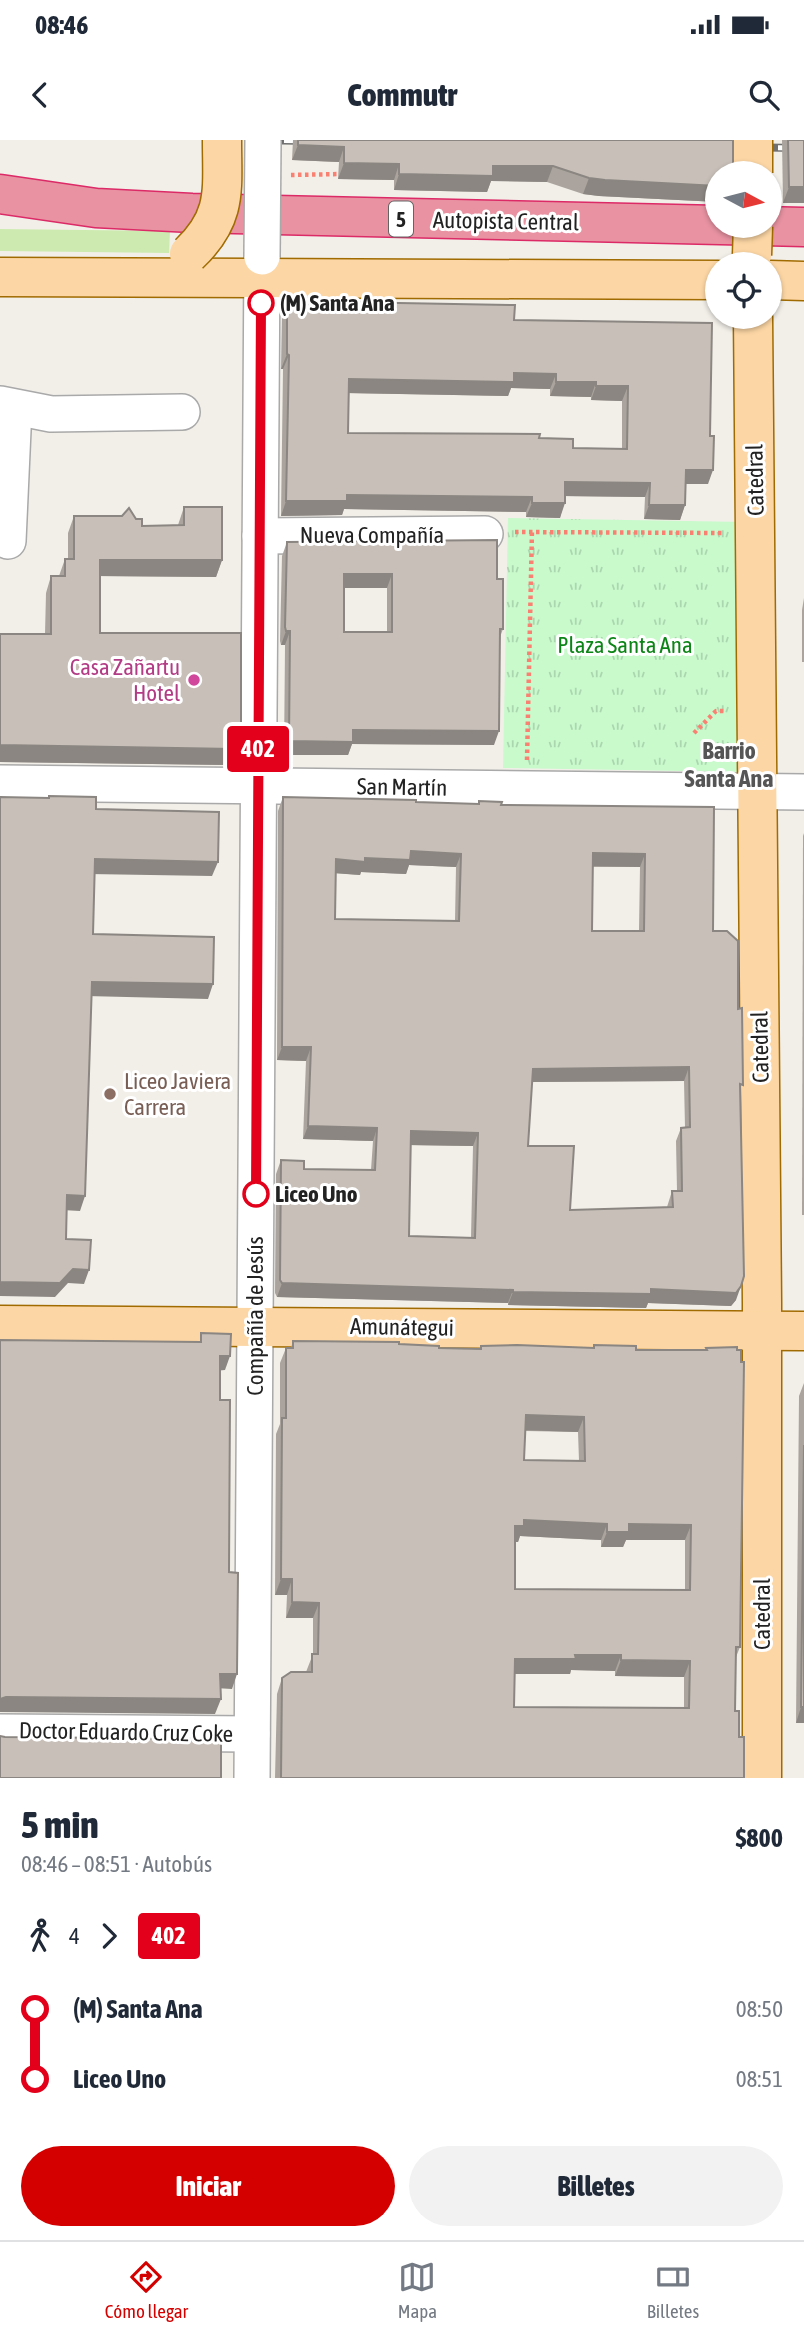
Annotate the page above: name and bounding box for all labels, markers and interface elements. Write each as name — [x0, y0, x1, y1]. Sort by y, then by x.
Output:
text: 08:46 — [35, 10, 89, 40]
icon: back — [21, 76, 59, 114]
text: Commutr — [347, 76, 457, 113]
icon: search — [745, 76, 783, 114]
north arrow — [705, 161, 782, 238]
map controls — [705, 161, 782, 329]
road number: 5 — [389, 202, 413, 236]
street label: Autopista Central — [433, 207, 579, 235]
button: locate — [705, 252, 782, 329]
marker: (M) Santa Ana — [248, 290, 274, 316]
place label: (M) Santa Ana — [280, 290, 395, 316]
street label: Catedral — [741, 444, 769, 516]
street label: Nueva Compañía — [300, 522, 444, 548]
park label: Plaza Santa Ana — [557, 632, 693, 658]
place label: Casa Zañartu Hotel — [70, 654, 180, 706]
marker: Casa Zañartu Hotel — [186, 672, 202, 688]
line badge: 402 — [218, 726, 298, 772]
text: 402 — [241, 735, 275, 762]
district label: Barrio Santa Ana — [685, 737, 773, 792]
street label: San Martín — [357, 773, 447, 801]
street label: Catedral — [746, 1011, 774, 1083]
place label: Liceo Javiera Carrera — [124, 1068, 231, 1120]
marker: Liceo Javiera Carrera — [102, 1086, 118, 1102]
marker: Liceo Uno — [243, 1181, 269, 1207]
place label: Liceo Uno — [275, 1181, 358, 1207]
street label: Compañía de Jesús — [242, 1236, 268, 1396]
street label: Amunátegui — [350, 1313, 454, 1341]
street label: Catedral — [749, 1578, 775, 1650]
street label: Doctor Eduardo Cruz Coke — [19, 1717, 233, 1747]
text: 5 min — [21, 1803, 99, 1846]
text: $800 — [735, 1823, 783, 1853]
text: 08:46 – 08:51 · Autobús — [21, 1851, 212, 1877]
icon: walk — [21, 1917, 59, 1955]
icon: forward — [90, 1917, 128, 1955]
text: 402 — [152, 1922, 186, 1949]
text: 4 — [69, 1923, 80, 1949]
text: (M) Santa Ana — [73, 1994, 203, 2024]
text: 08:50 — [736, 1996, 783, 2022]
text: Liceo Uno — [73, 2064, 166, 2094]
text: 08:51 — [736, 2066, 783, 2092]
button: Iniciar — [21, 2146, 395, 2226]
button: Billetes — [409, 2146, 783, 2226]
tab: Cómo llegar — [105, 2258, 188, 2322]
tab: Mapa — [398, 2258, 437, 2322]
tab: Billetes — [647, 2258, 699, 2322]

